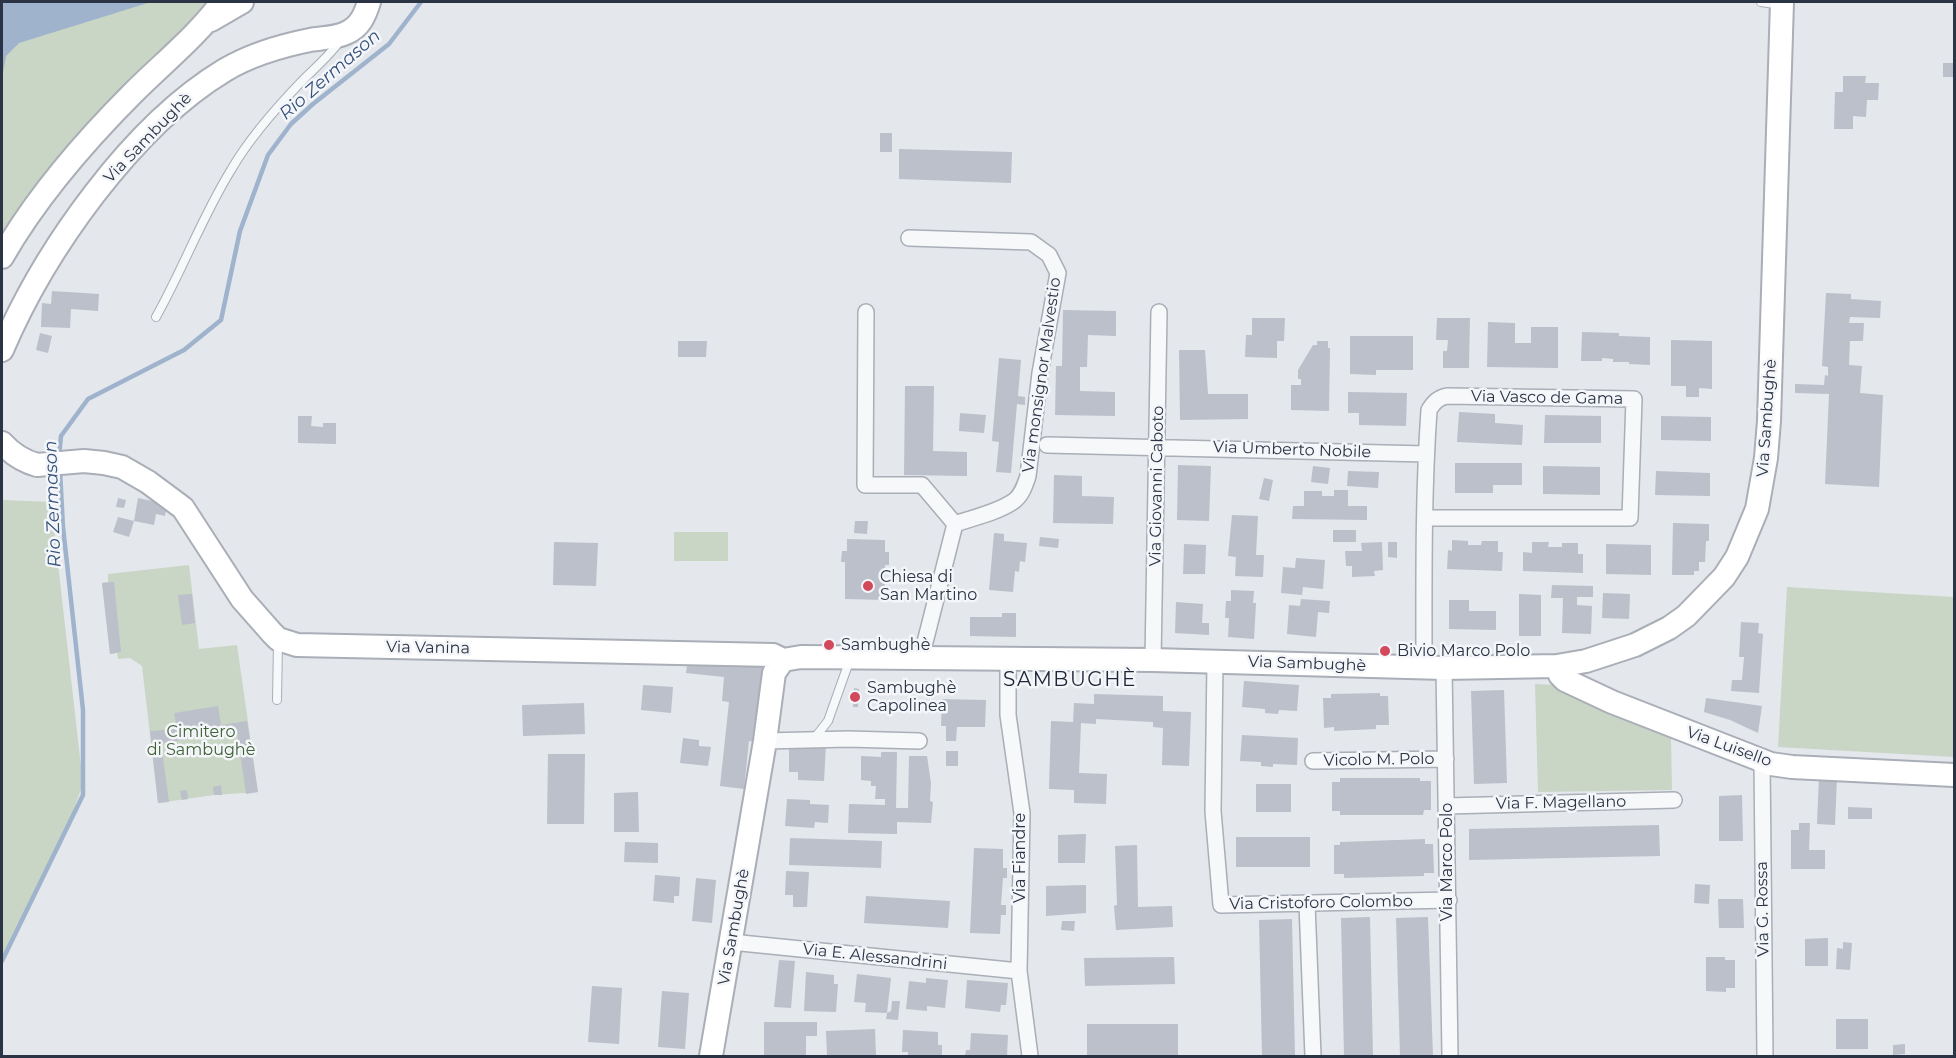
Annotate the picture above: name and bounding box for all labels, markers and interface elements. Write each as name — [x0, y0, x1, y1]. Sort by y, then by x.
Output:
water label: Rio Zermason — [275, 25, 385, 125]
street label: Via Sambughè — [100, 89, 196, 187]
street label: Via monsignor Malvestio — [1019, 276, 1065, 474]
street label: Via Sambughè — [1753, 358, 1781, 478]
street label: Via Vasco de Gama — [1471, 387, 1623, 409]
street label: Via Giovanni Caboto — [1146, 405, 1168, 567]
street label: Via Umberto Nobile — [1213, 438, 1371, 462]
water label: Rio Zermason — [40, 440, 66, 568]
place label: Chiesa di San Martino — [880, 567, 977, 605]
marker: Chiesa di San Martino — [861, 579, 875, 593]
place label: Sambughè — [841, 635, 930, 655]
street label: Via Vanina — [386, 638, 470, 658]
marker: Sambughè — [822, 638, 836, 652]
place label: Bivio Marco Polo — [1397, 641, 1530, 661]
marker: Bivio Marco Polo — [1378, 644, 1392, 658]
street label: Via Sambughè — [1248, 652, 1366, 676]
district label: SAMBUGHÈ — [1003, 668, 1137, 692]
place label: Sambughè Capolinea — [867, 678, 956, 716]
marker: Sambughè Capolinea — [848, 690, 862, 704]
park label: Cimitero di Sambughè — [147, 722, 255, 760]
street label: Via Luisello — [1684, 723, 1774, 771]
street label: Vicolo M. Polo — [1323, 749, 1435, 771]
street label: Via F. Magellano — [1496, 792, 1626, 814]
street label: Via Marco Polo — [1437, 803, 1457, 921]
street label: Via Fiandre — [1010, 813, 1030, 903]
street label: Via G. Rossa — [1753, 861, 1773, 957]
street label: Via Sambughè — [714, 867, 754, 987]
street label: Via Cristoforo Colombo — [1229, 892, 1413, 914]
street label: Via E. Alessandrini — [802, 940, 948, 974]

